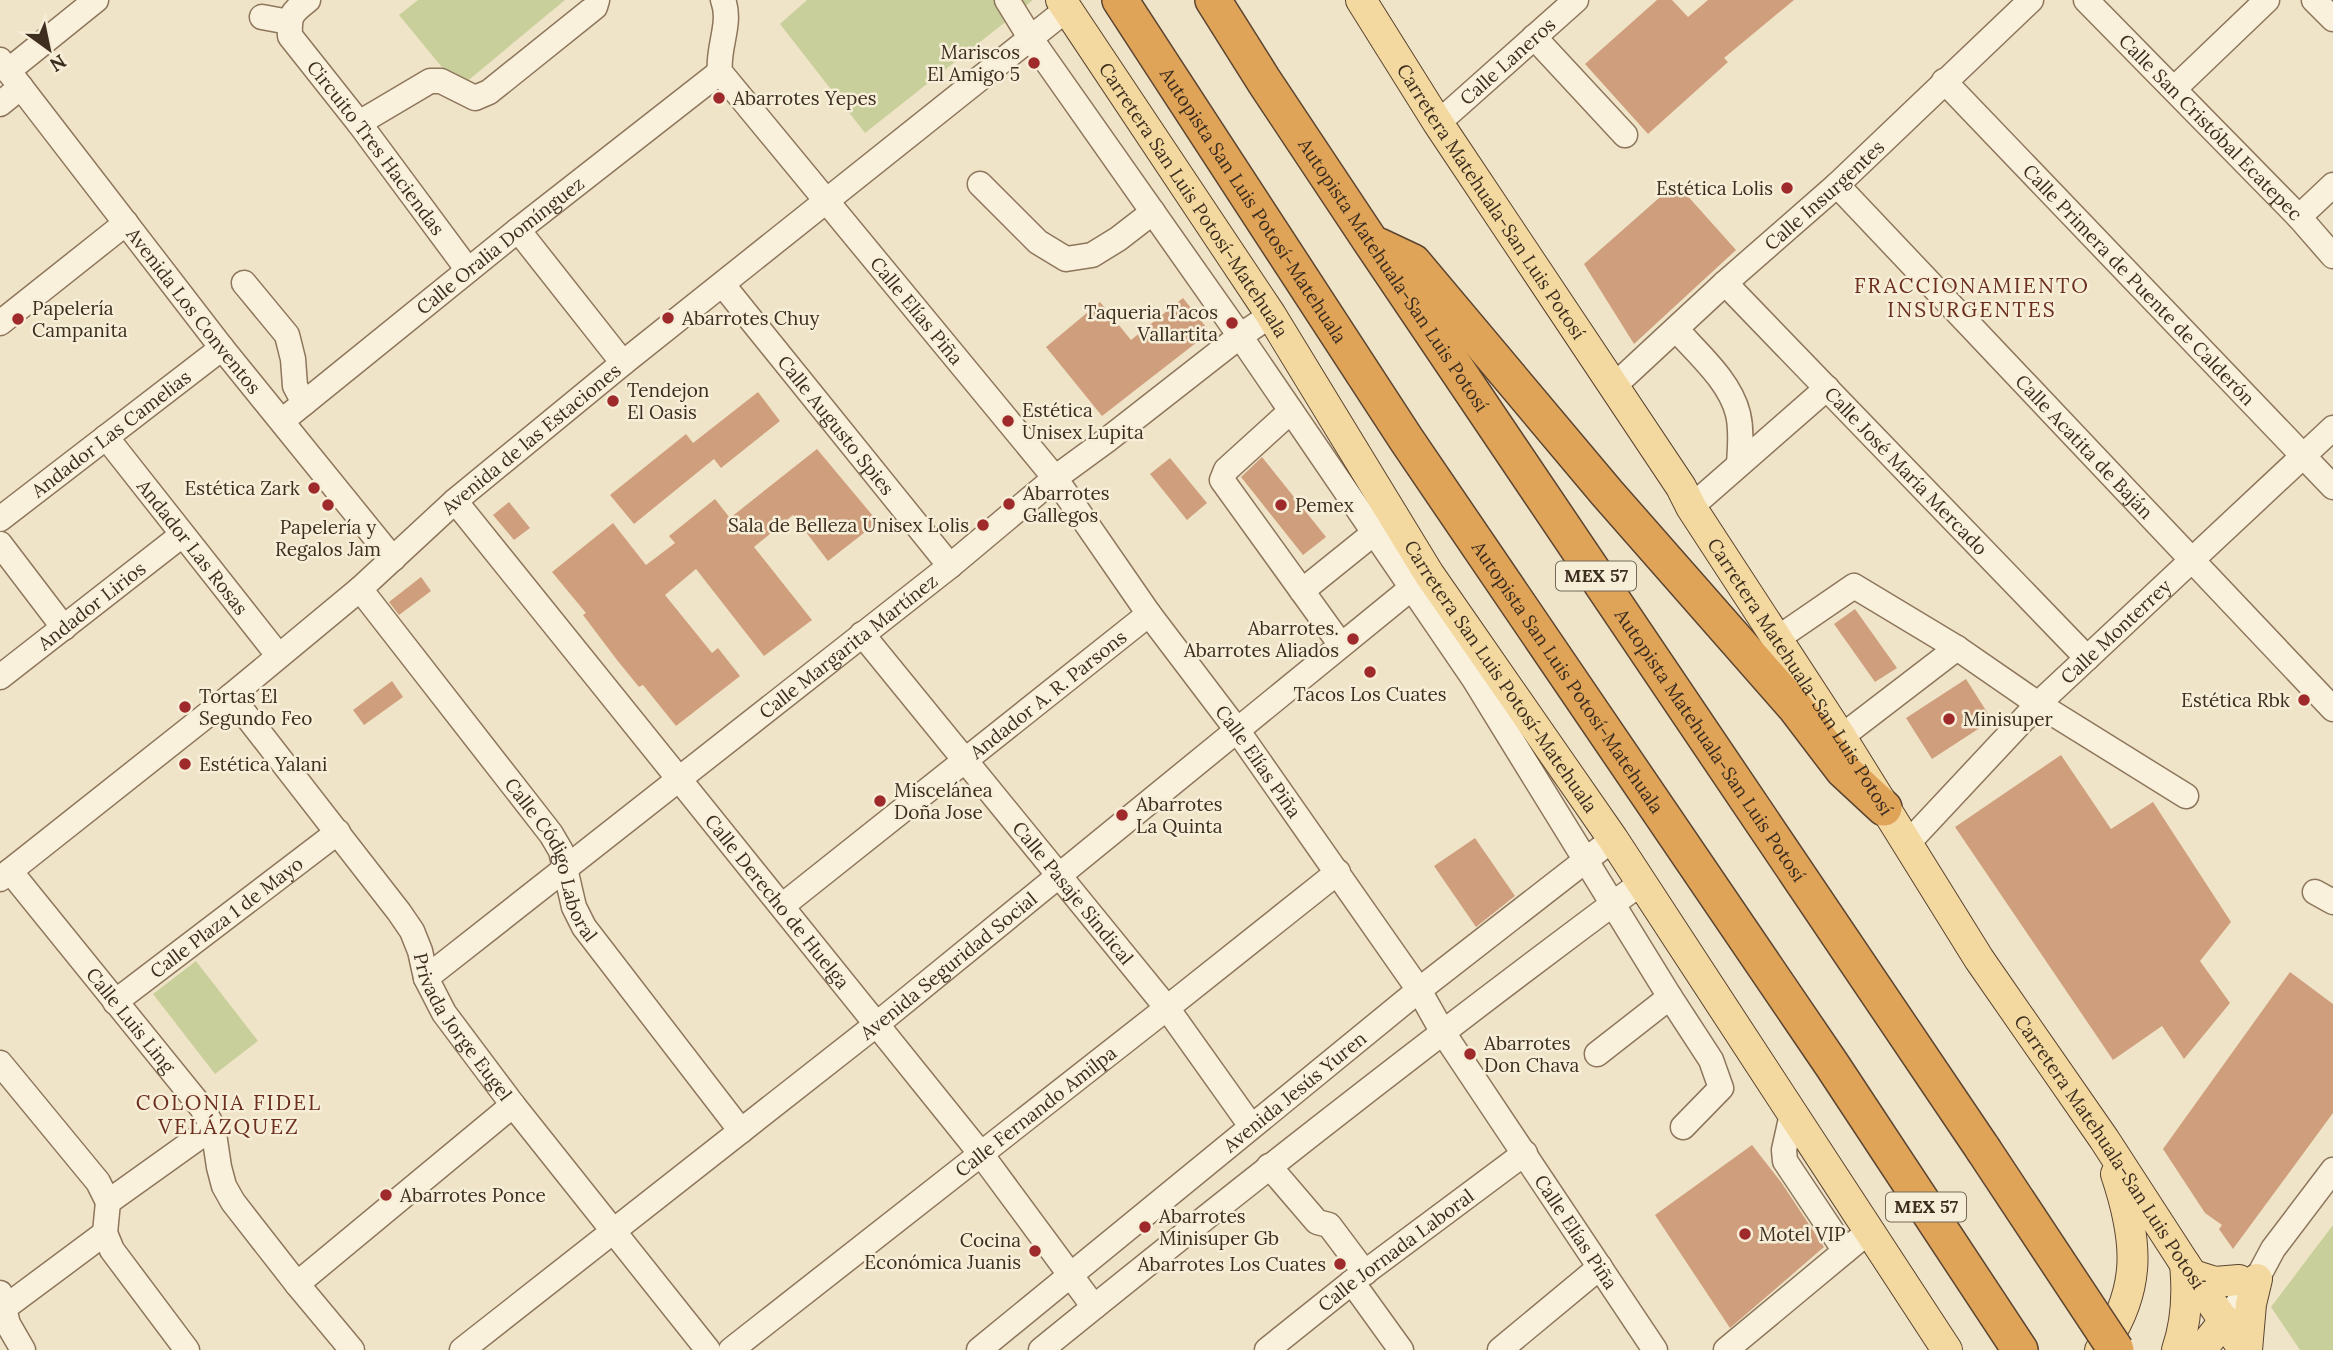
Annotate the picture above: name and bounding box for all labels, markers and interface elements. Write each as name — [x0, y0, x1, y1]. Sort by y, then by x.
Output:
street label: Calle Laneros — [1455, 12, 1560, 110]
north arrow — [14, 14, 84, 84]
street label: Calle San Cristóbal Ecatepec — [2114, 29, 2308, 225]
place label: Mariscos El Amigo 5 — [927, 40, 1020, 86]
text: N — [45, 49, 71, 77]
street label: Circuito Tres Haciendas — [302, 55, 450, 240]
marker: Mariscos El Amigo 5 — [1026, 55, 1042, 71]
street label: Carretera San Luis Potosí-Matehuala — [1094, 58, 1294, 342]
street label: Carretera Matehuala-San Luis Potosí — [1392, 59, 1591, 344]
street label: Autopista San Luis Potosí-Matehuala — [1155, 62, 1352, 348]
place label: Abarrotes Yepes — [732, 86, 877, 110]
marker: Abarrotes Yepes — [711, 90, 727, 106]
street label: Autopista Matehuala-San Luis Potosí — [1293, 133, 1494, 416]
street label: Calle Insurgentes — [1759, 134, 1889, 255]
street label: Calle Primera de Puente de Calderón — [2018, 159, 2260, 410]
street label: Calle Oralia Domínguez — [411, 171, 589, 320]
place label: Estética Lolis — [1656, 176, 1773, 200]
marker: Estética Lolis — [1779, 180, 1795, 196]
street label: Avenida Los Conventos — [121, 222, 266, 399]
street label: Calle Elías Piña — [865, 252, 968, 370]
district label: FRACCIONAMIENTO INSURGENTES — [1854, 272, 2090, 323]
place label: Papelería Campanita — [32, 296, 128, 342]
place label: Taqueria Tacos Vallartita — [1084, 300, 1218, 346]
place label: Abarrotes Chuy — [681, 306, 820, 330]
marker: Abarrotes Chuy — [660, 310, 676, 326]
marker: Papelería Campanita — [10, 311, 26, 327]
marker: Taqueria Tacos Vallartita — [1224, 315, 1240, 331]
street label: Calle Augusto Spies — [773, 350, 900, 500]
street label: Avenida de las Estaciones — [436, 358, 626, 520]
street label: Andador Las Camelias — [26, 364, 196, 503]
street label: Calle Acatita de Baján — [2010, 369, 2159, 524]
place label: Tendejon El Oasis — [627, 378, 709, 424]
street label: Calle José María Mercado — [1820, 382, 1993, 560]
marker: Tendejon El Oasis — [605, 393, 621, 409]
place label: Estética Unisex Lupita — [1022, 398, 1144, 444]
marker: Estética Unisex Lupita — [1000, 413, 1016, 429]
street label: Andador Las Rosas — [131, 474, 254, 620]
place label: Estética Zark — [185, 476, 301, 500]
marker: Estética Zark — [306, 480, 322, 496]
place label: Abarrotes Gallegos — [1022, 481, 1110, 527]
place label: Pemex — [1295, 493, 1354, 517]
marker: Abarrotes Gallegos — [1001, 496, 1017, 512]
marker: Papelería y Regalos Jam — [320, 497, 336, 513]
marker: Pemex — [1273, 497, 1289, 513]
place label: Sala de Belleza Unisex Lolis — [728, 513, 969, 537]
place label: Papelería y Regalos Jam — [275, 515, 381, 561]
marker: Sala de Belleza Unisex Lolis — [975, 517, 991, 533]
street label: Carretera Matehuala-San Luis Potosí — [1702, 533, 1899, 820]
street label: Autopista San Luis Potosí-Matehuala — [1466, 535, 1669, 818]
street label: Carretera San Luis Potosí-Matehuala — [1399, 536, 1603, 817]
street label: Andador Lirios — [32, 556, 150, 656]
road number: MEX 57 — [1556, 562, 1636, 590]
street label: Calle Margarita Martínez — [754, 569, 942, 724]
street label: Calle Monterrey — [2055, 574, 2176, 689]
street label: Autopista Matehuala-San Luis Potosí — [1609, 603, 1811, 886]
place label: Abarrotes. Abarrotes Aliados — [1183, 616, 1339, 662]
street label: Andador A. R. Parsons — [964, 625, 1131, 765]
marker: Abarrotes. Abarrotes Aliados — [1345, 631, 1361, 647]
marker: Tacos Los Cuates — [1362, 664, 1378, 680]
place label: Tacos Los Cuates — [1293, 682, 1447, 706]
place label: Tortas El Segundo Feo — [199, 684, 312, 730]
place label: Estética Rbk — [2181, 688, 2291, 712]
marker: Estética Rbk — [2296, 692, 2312, 708]
marker: Tortas El Segundo Feo — [177, 699, 193, 715]
street label: Calle Elías Piña — [1210, 700, 1307, 823]
place label: Minisuper — [1963, 707, 2053, 731]
marker: Minisuper — [1941, 711, 1957, 727]
place label: Estética Yalani — [199, 752, 327, 776]
marker: Estética Yalani — [177, 756, 193, 772]
street label: Calle Código Laboral — [500, 773, 603, 946]
place label: Miscelánea Doña Jose — [894, 778, 993, 824]
place label: Abarrotes La Quinta — [1135, 792, 1223, 838]
marker: Miscelánea Doña Jose — [872, 793, 888, 809]
marker: Abarrotes La Quinta — [1114, 807, 1130, 823]
street label: Calle Derecho de Huelga — [700, 809, 855, 994]
street label: Calle Pasaje Sindical — [1007, 816, 1139, 969]
street label: Calle Plaza 1 de Mayo — [145, 851, 308, 983]
street label: Avenida Seguridad Social — [855, 887, 1042, 1045]
street label: Privada Jorge Eugel — [409, 950, 517, 1105]
street label: Calle Luis Ling — [81, 963, 181, 1078]
street label: Carretera Matehuala-San Luis Potosí — [2009, 1010, 2210, 1293]
street label: Avenida Jesús Yuren — [1218, 1026, 1371, 1158]
place label: Abarrotes Don Chava — [1483, 1031, 1579, 1077]
street label: Calle Fernando Amilpa — [950, 1040, 1121, 1182]
marker: Abarrotes Don Chava — [1462, 1046, 1478, 1062]
district label: COLONIA FIDEL VELÁZQUEZ — [136, 1089, 322, 1140]
street label: Calle Elías Piña — [1529, 1170, 1623, 1294]
place label: Abarrotes Ponce — [399, 1183, 546, 1207]
street label: Calle Jornada Laboral — [1313, 1183, 1478, 1317]
marker: Abarrotes Ponce — [378, 1187, 394, 1203]
road number: MEX 57 — [1886, 1192, 1966, 1222]
place label: Abarrotes Minisuper Gb — [1158, 1204, 1279, 1250]
marker: Abarrotes Minisuper Gb — [1137, 1219, 1153, 1235]
place label: Motel VIP — [1759, 1222, 1846, 1246]
marker: Motel VIP — [1737, 1226, 1753, 1242]
place label: Cocina Económica Juanis — [864, 1228, 1021, 1274]
marker: Cocina Económica Juanis — [1027, 1243, 1043, 1259]
place label: Abarrotes Los Cuates — [1137, 1252, 1326, 1276]
marker: Abarrotes Los Cuates — [1332, 1256, 1348, 1272]

